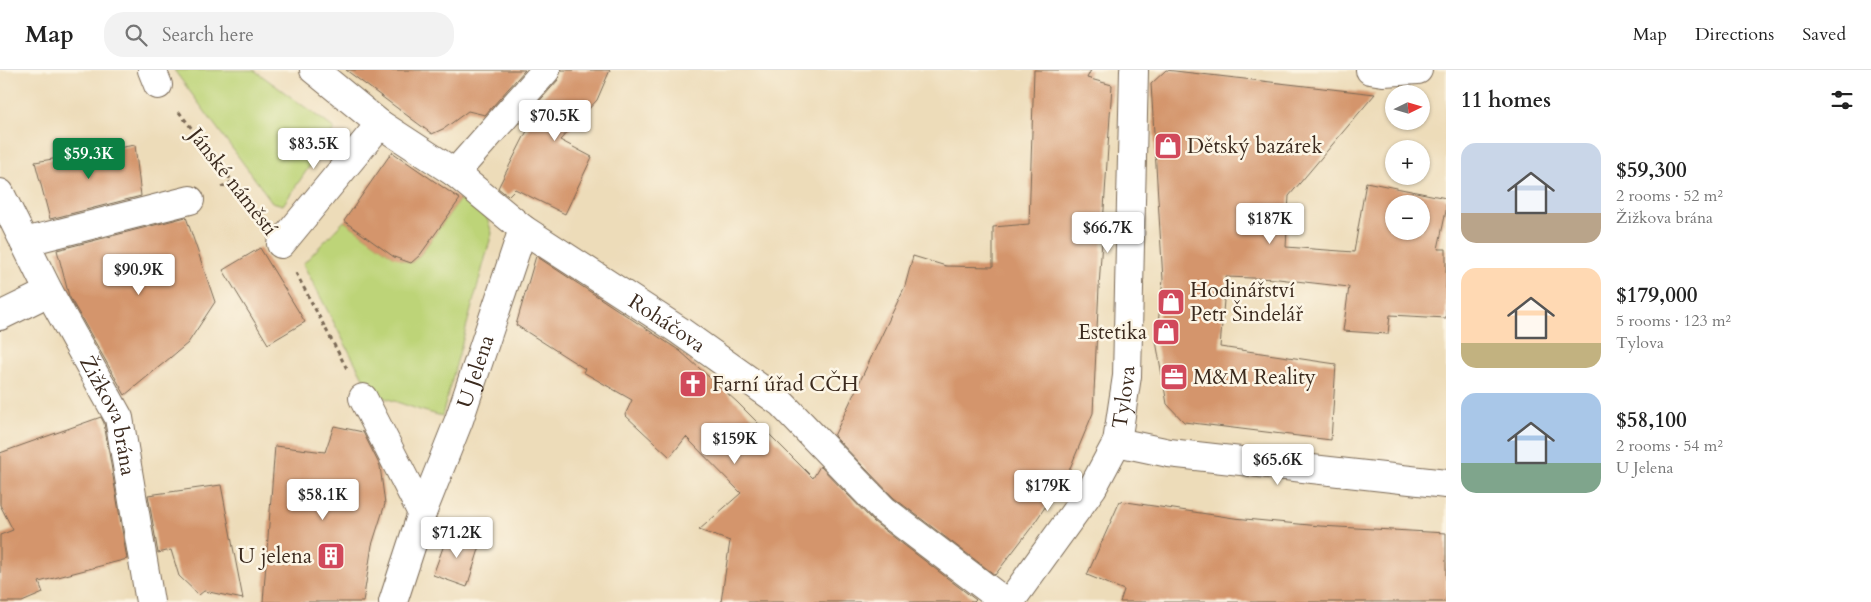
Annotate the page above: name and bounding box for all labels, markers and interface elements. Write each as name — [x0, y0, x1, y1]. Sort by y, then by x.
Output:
search box — [104, 12, 454, 57]
text: Map — [25, 18, 74, 51]
icon: search — [122, 21, 150, 49]
text: Search here — [162, 22, 254, 48]
text: Map — [1633, 22, 1667, 47]
text: Directions — [1695, 22, 1774, 47]
text: Saved — [1802, 22, 1846, 47]
north arrow — [1385, 85, 1430, 130]
map controls — [1385, 85, 1430, 240]
text: 11 homes — [1461, 86, 1551, 115]
icon: filters — [1828, 86, 1856, 114]
pin: $70.5K — [514, 100, 596, 142]
text: $70.5K — [530, 105, 580, 127]
street label: Jánské náměstí — [180, 120, 284, 242]
pin: $83.5K — [273, 128, 355, 170]
shop icon: Dětský bazárek — [1153, 131, 1183, 161]
place label: Dětský bazárek — [1187, 132, 1323, 161]
text: $83.5K — [289, 133, 339, 155]
pin: $59.3K — [48, 138, 130, 180]
button: + — [1385, 140, 1430, 185]
text: $59.3K — [64, 143, 114, 165]
text: $59,300 — [1616, 156, 1687, 185]
icon: home — [1501, 163, 1561, 223]
text: 2 rooms · 52 m² — [1616, 185, 1723, 207]
button: − — [1385, 195, 1430, 240]
pin: $187K — [1235, 202, 1305, 245]
text: Žižkova brána — [1616, 207, 1713, 229]
text: $187K — [1247, 208, 1293, 230]
pin: $66.7K — [1067, 212, 1149, 254]
text: $66.7K — [1083, 217, 1133, 239]
pin: $90.9K — [98, 254, 180, 296]
text: $90.9K — [114, 259, 164, 281]
place label: Hodinářství Petr Šindelář — [1190, 276, 1303, 329]
text: $179,000 — [1616, 281, 1697, 310]
street label: Roháčova — [623, 287, 712, 359]
shop icon: Hodinářství Petr Šindelář — [1156, 287, 1186, 317]
icon: home — [1501, 288, 1561, 348]
text: 5 rooms · 123 m² — [1616, 310, 1731, 332]
shop icon: Estetika — [1151, 317, 1181, 347]
place label: Estetika — [1078, 318, 1147, 347]
street label: U Jelena — [450, 331, 501, 412]
text: Tylova — [1616, 332, 1664, 354]
street label: Žižkova brána — [73, 350, 143, 478]
office icon: M&M Reality — [1159, 362, 1189, 392]
place label: M&M Reality — [1193, 363, 1316, 392]
street label: Tylova — [1105, 366, 1142, 431]
church icon: Farní úřad CČH — [678, 369, 708, 399]
place label: Farní úřad CČH — [712, 369, 859, 399]
text: $58,100 — [1616, 406, 1687, 435]
icon: home — [1501, 413, 1561, 473]
pin: $159K — [700, 422, 770, 465]
text: $159K — [712, 428, 758, 450]
text: 2 rooms · 54 m² — [1616, 435, 1723, 457]
pin: $65.6K — [1237, 444, 1319, 486]
text: $65.6K — [1253, 449, 1303, 471]
text: U Jelena — [1616, 457, 1673, 479]
pin: $179K — [1013, 470, 1083, 512]
text: $179K — [1025, 475, 1071, 497]
pin: $58.1K — [282, 478, 364, 521]
text: $58.1K — [298, 484, 348, 506]
pin: $71.2K — [416, 516, 498, 559]
text: $71.2K — [432, 522, 482, 544]
building icon: U jelena — [316, 541, 346, 571]
place label: U jelena — [238, 542, 312, 571]

